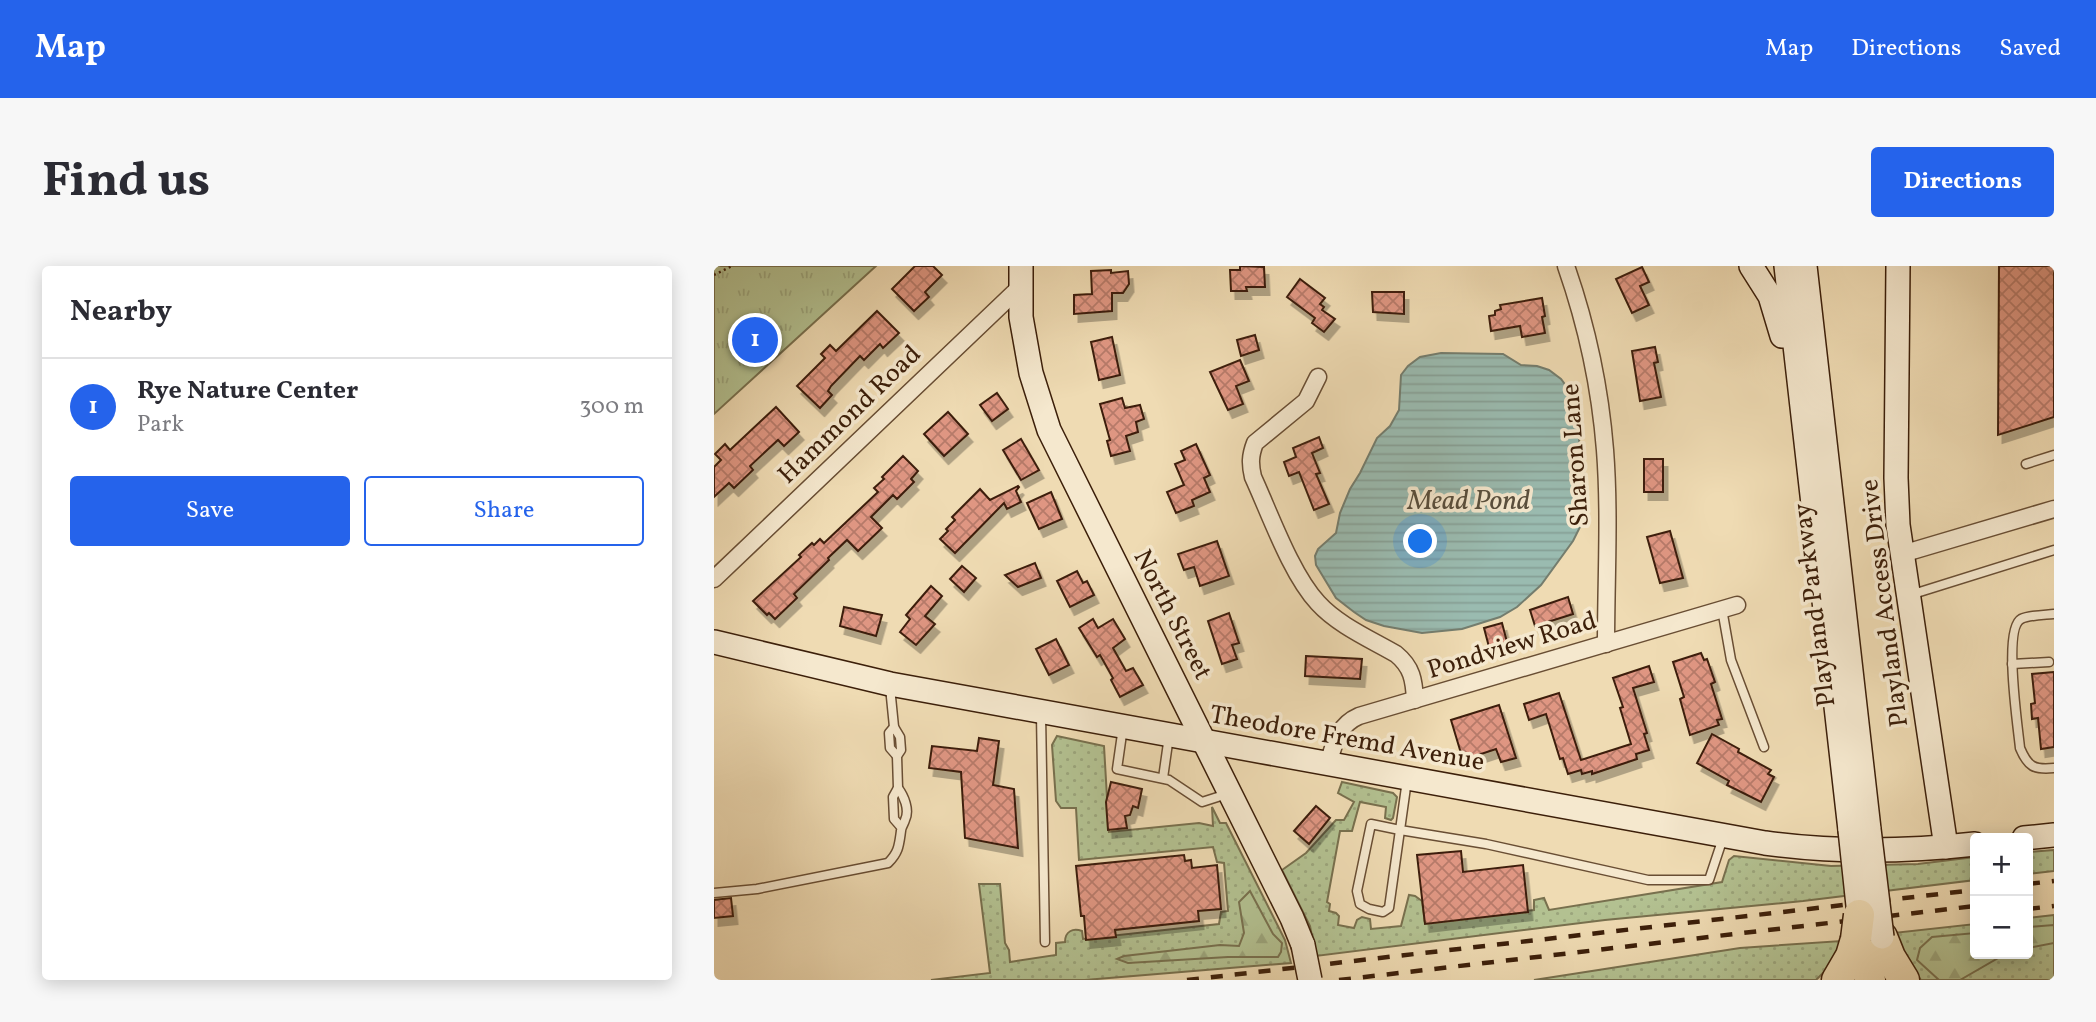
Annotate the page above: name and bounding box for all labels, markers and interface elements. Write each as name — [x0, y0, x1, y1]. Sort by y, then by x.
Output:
text: Map — [35, 26, 106, 72]
text: Map — [1765, 32, 1813, 66]
text: Directions — [1851, 32, 1961, 66]
text: Saved — [1999, 32, 2061, 66]
button: Directions — [1871, 147, 2054, 217]
text: Find us — [42, 148, 210, 217]
text: Nearby — [70, 291, 172, 333]
pin: 1 — [732, 314, 778, 366]
street label: Hammond Road — [770, 337, 930, 493]
text: Rye Nature Center — [137, 373, 358, 409]
street label: Sharon Lane — [1553, 382, 1599, 528]
text: 1 — [88, 391, 98, 423]
text: 300 m — [580, 391, 644, 423]
text: Park — [137, 409, 184, 441]
button: Save — [70, 476, 350, 546]
button: Share — [364, 476, 644, 546]
street label: Playland Access Drive — [1852, 477, 1918, 729]
water label: Mead Pond — [1407, 482, 1530, 521]
street label: Playland Parkway — [1785, 501, 1845, 709]
your location — [1403, 524, 1437, 558]
street label: North Street — [1124, 544, 1220, 686]
street label: Pondview Road — [1423, 603, 1601, 689]
street label: Theodore Fremd Avenue — [1207, 697, 1487, 781]
map controls — [1970, 833, 2033, 959]
button: + — [1970, 833, 2033, 896]
button: − — [1970, 896, 2033, 959]

